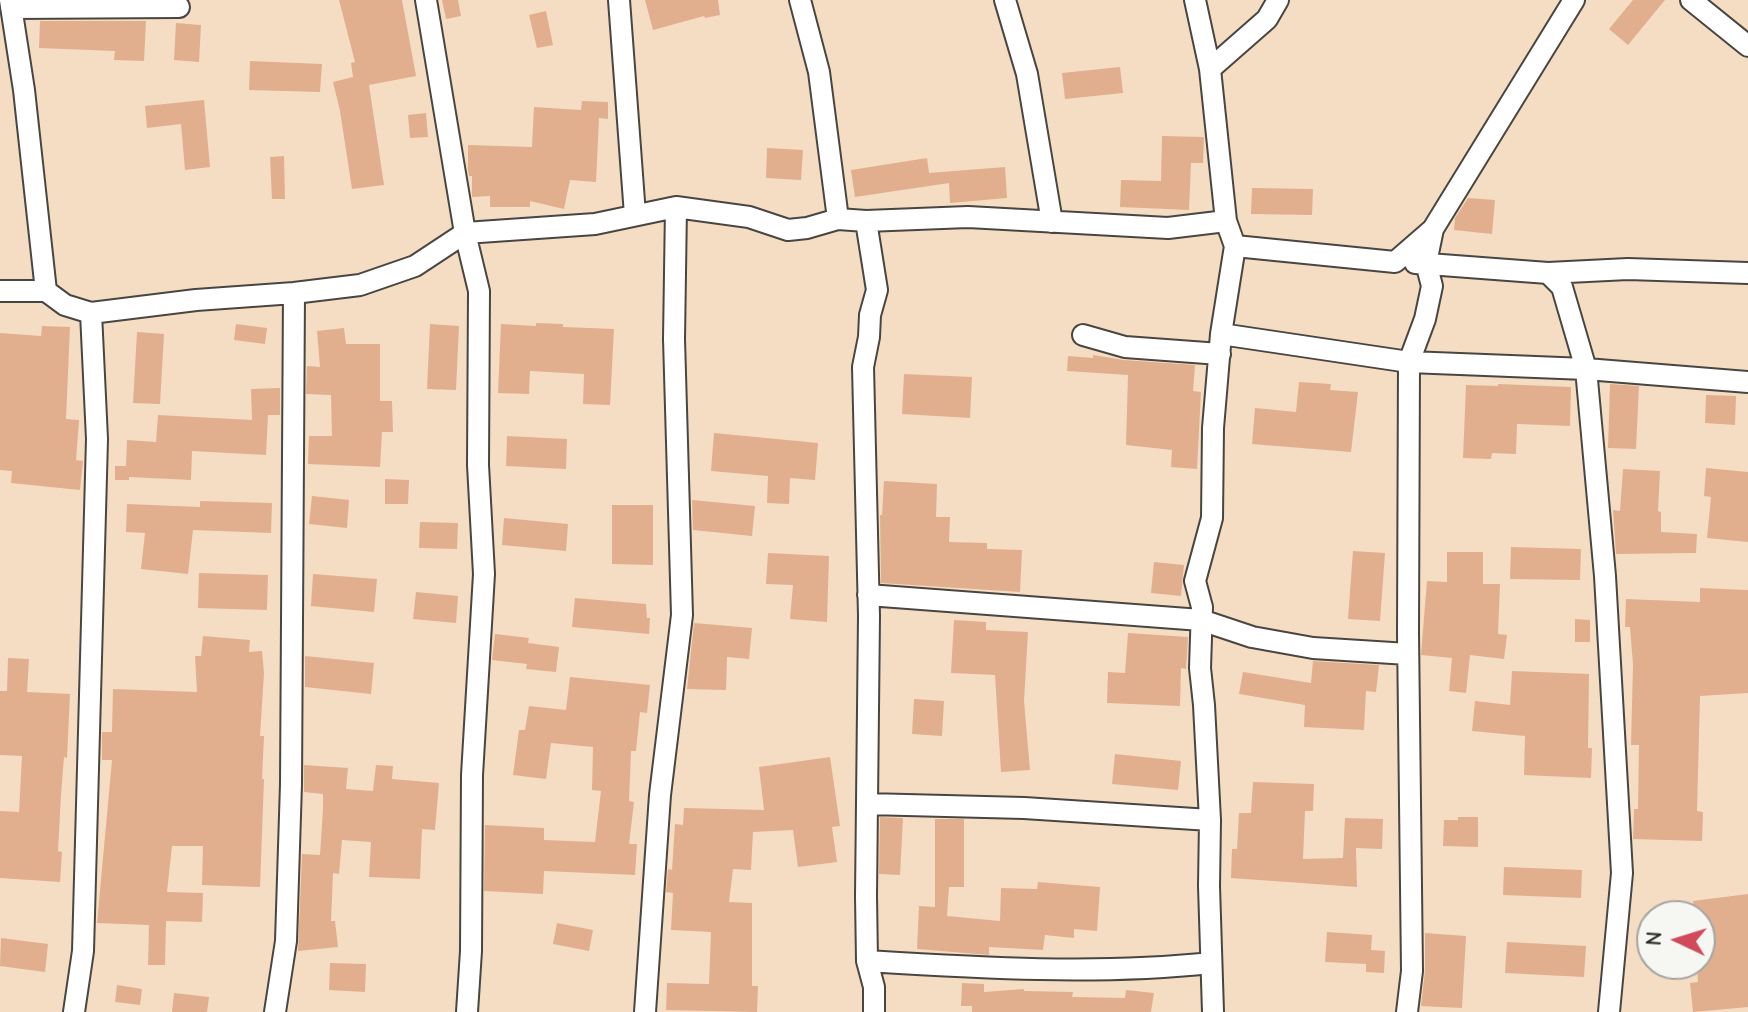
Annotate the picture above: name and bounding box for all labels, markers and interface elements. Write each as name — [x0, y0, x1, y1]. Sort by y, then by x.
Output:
north arrow — [1636, 900, 1716, 980]
text: N — [1641, 930, 1668, 947]

